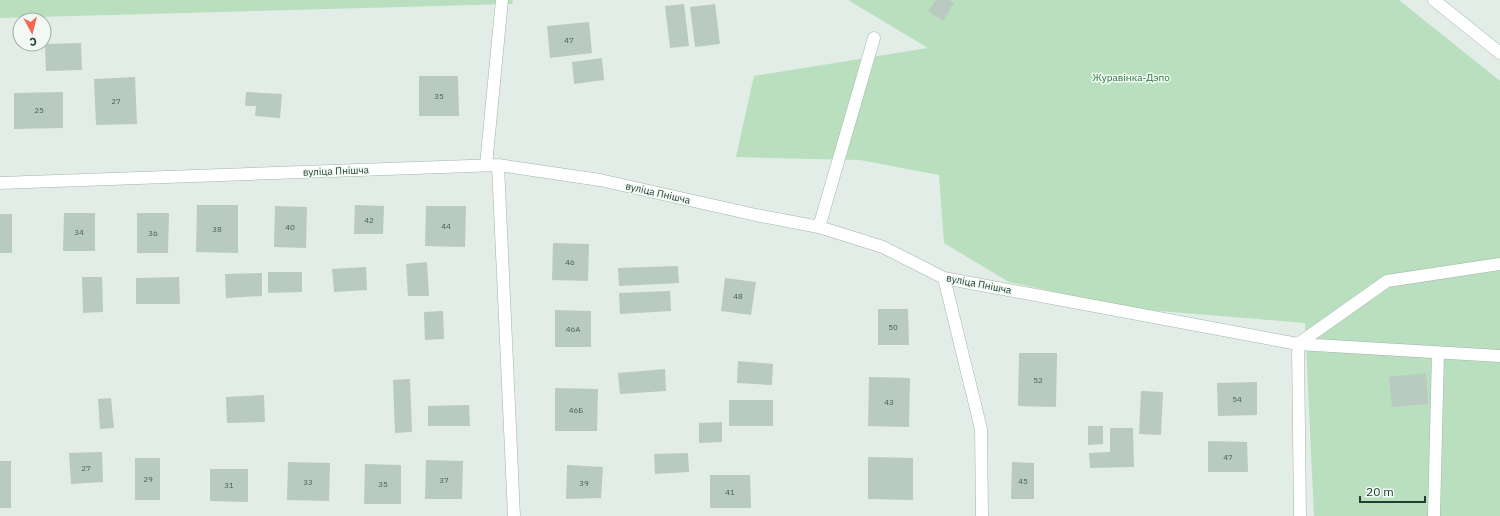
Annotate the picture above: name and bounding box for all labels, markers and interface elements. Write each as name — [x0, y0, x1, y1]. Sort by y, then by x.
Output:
north arrow — [12, 12, 52, 52]
text: С — [29, 35, 38, 49]
house number: 47 — [564, 35, 574, 45]
park label: Журавінка-Дэпо — [1092, 71, 1170, 84]
house number: 35 — [434, 91, 444, 101]
house number: 27 — [111, 96, 121, 106]
house number: 25 — [34, 105, 44, 115]
street label: вуліца Пнішча — [303, 163, 370, 179]
street label: вуліца Пнішча — [624, 179, 692, 207]
house number: 42 — [364, 215, 374, 225]
house number: 44 — [441, 221, 451, 231]
house number: 40 — [285, 222, 295, 232]
house number: 38 — [212, 224, 222, 234]
house number: 34 — [74, 227, 84, 237]
house number: 36 — [148, 228, 158, 238]
house number: 46 — [565, 257, 575, 267]
street label: вуліца Пнішча — [945, 271, 1013, 297]
house number: 48 — [733, 291, 743, 301]
house number: 50 — [888, 322, 898, 332]
house number: 46А — [566, 324, 580, 334]
house number: 52 — [1033, 375, 1043, 385]
house number: 54 — [1232, 394, 1242, 404]
house number: 43 — [884, 397, 894, 407]
house number: 46Б — [569, 405, 583, 415]
house number: 47 — [1223, 452, 1233, 462]
house number: 27 — [81, 463, 91, 473]
house number: 29 — [143, 474, 153, 484]
house number: 37 — [439, 475, 449, 485]
house number: 45 — [1018, 476, 1028, 486]
house number: 33 — [303, 477, 313, 487]
house number: 39 — [579, 478, 589, 488]
scale bar — [1360, 478, 1425, 504]
house number: 35 — [378, 479, 388, 489]
house number: 31 — [224, 480, 234, 490]
text: 20 m — [1366, 484, 1394, 499]
house number: 41 — [725, 487, 735, 497]

